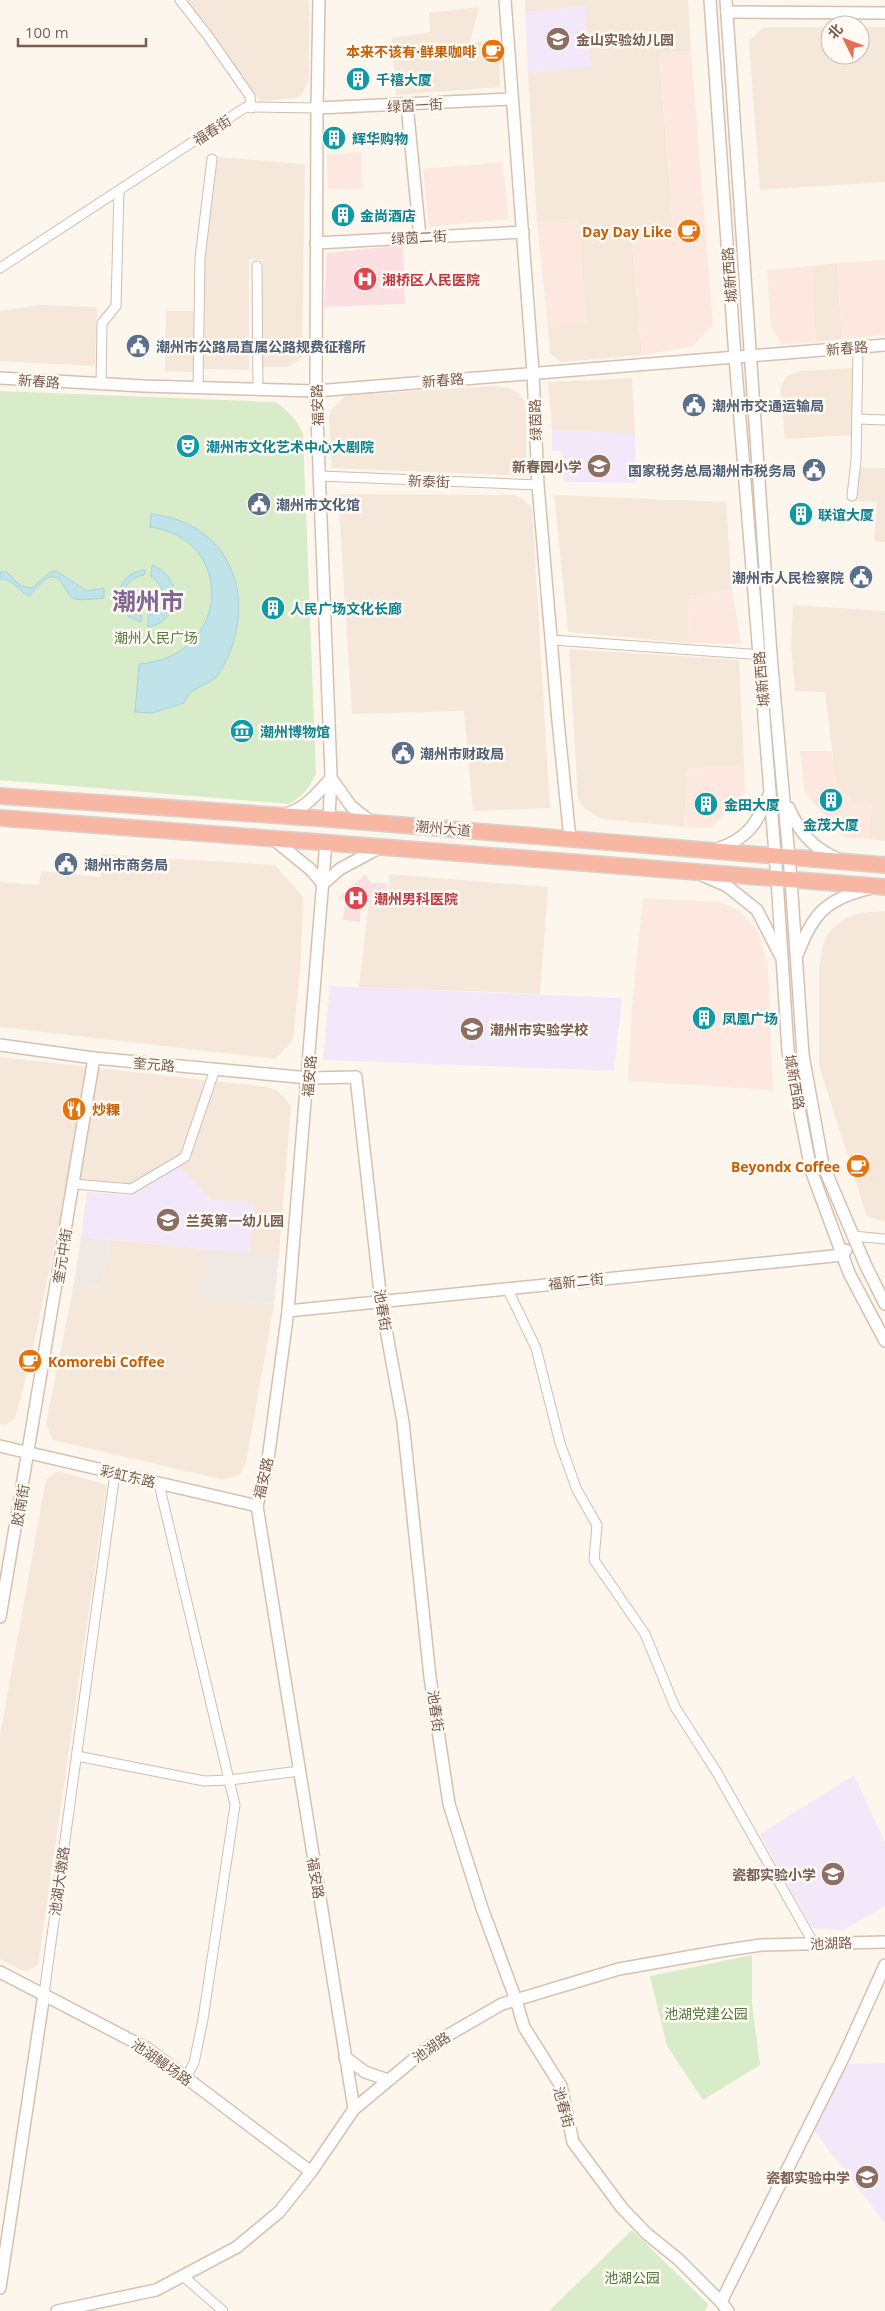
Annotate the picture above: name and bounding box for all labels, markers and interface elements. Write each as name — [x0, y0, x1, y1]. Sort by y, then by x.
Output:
scale bar — [18, 15, 145, 47]
north arrow — [820, 15, 870, 65]
text: 北 — [823, 19, 847, 43]
text: 100 m — [25, 22, 69, 42]
school or university icon: 金山实验幼儿园 — [545, 26, 571, 52]
place label: 金山实验幼儿园 — [576, 30, 674, 49]
cafe icon: 本来不该有·鲜果咖啡 — [480, 38, 506, 64]
place label: 本来不该有·鲜果咖啡 — [346, 42, 477, 61]
building icon: 千禧大厦 — [345, 66, 371, 92]
place label: 千禧大厦 — [376, 70, 432, 89]
street label: 绿茵一街 — [387, 94, 443, 116]
street label: 福春街 — [189, 111, 235, 149]
building icon: 辉华购物 — [321, 125, 347, 151]
place label: 辉华购物 — [352, 129, 408, 148]
building icon: 金尚酒店 — [330, 202, 356, 228]
place label: 金尚酒店 — [360, 206, 416, 225]
cafe icon: Day Day Like — [676, 218, 702, 244]
place label: Day Day Like — [582, 222, 672, 241]
street label: 绿茵二街 — [391, 226, 447, 248]
street label: 城新西路 — [718, 246, 740, 304]
hospital icon: 湘桥区人民医院 — [352, 266, 378, 292]
place label: 湘桥区人民医院 — [382, 270, 480, 289]
public building icon: 潮州市公路局直属公路规费征稽所 — [125, 333, 151, 359]
place label: 潮州市公路局直属公路规费征稽所 — [156, 337, 366, 356]
street label: 新春路 — [825, 337, 869, 359]
street label: 新春路 — [421, 369, 465, 391]
street label: 新春路 — [17, 370, 61, 392]
street label: 福安路 — [307, 384, 327, 426]
public building icon: 潮州市交通运输局 — [681, 392, 707, 418]
place label: 潮州市交通运输局 — [712, 396, 824, 415]
street label: 绿茵路 — [525, 399, 545, 441]
theatre icon: 潮州市文化艺术中心大剧院 — [175, 433, 201, 459]
place label: 潮州市文化艺术中心大剧院 — [206, 437, 374, 456]
school or university icon: 新春园小学 — [586, 453, 612, 479]
place label: 新春园小学 — [512, 457, 582, 476]
public building icon: 国家税务总局潮州市税务局 — [801, 457, 827, 483]
place label: 国家税务总局潮州市税务局 — [628, 461, 796, 480]
street label: 新泰街 — [408, 471, 450, 491]
public building icon: 潮州市文化馆 — [246, 491, 272, 517]
place label: 潮州市文化馆 — [276, 495, 360, 514]
building icon: 联谊大厦 — [788, 501, 814, 527]
place label: 联谊大厦 — [818, 505, 874, 524]
public building icon: 潮州市人民检察院 — [848, 564, 874, 590]
place label: 潮州市人民检察院 — [732, 568, 844, 587]
district label: 潮州市 — [112, 584, 184, 617]
building icon: 人民广场文化长廊 — [260, 595, 286, 621]
place label: 人民广场文化长廊 — [290, 599, 402, 618]
park label: 潮州人民广场 — [114, 628, 198, 647]
street label: 城新西路 — [749, 650, 773, 708]
museum icon: 潮州博物馆 — [229, 718, 255, 744]
place label: 潮州博物馆 — [260, 722, 330, 741]
public building icon: 潮州市财政局 — [390, 740, 416, 766]
place label: 潮州市财政局 — [420, 744, 504, 763]
building icon: 金茂大厦 — [818, 787, 844, 813]
building icon: 金田大厦 — [693, 791, 719, 817]
place label: 金田大厦 — [724, 795, 780, 814]
place label: 金茂大厦 — [803, 815, 859, 834]
street label: 潮州大道 — [414, 816, 472, 840]
public building icon: 潮州市商务局 — [53, 851, 79, 877]
place label: 潮州市商务局 — [84, 855, 168, 874]
hospital icon: 潮州男科医院 — [343, 885, 369, 911]
place label: 潮州男科医院 — [374, 889, 458, 908]
building icon: 凤凰广场 — [691, 1005, 717, 1031]
place label: 凤凰广场 — [722, 1009, 778, 1028]
school or university icon: 潮州市实验学校 — [459, 1016, 485, 1042]
place label: 潮州市实验学校 — [490, 1020, 588, 1039]
street label: 奎元路 — [132, 1053, 176, 1075]
street label: 城新西路 — [781, 1053, 809, 1111]
street label: 福安路 — [298, 1054, 320, 1098]
restaurant icon: 炒粿 — [61, 1096, 87, 1122]
place label: 炒粿 — [92, 1100, 120, 1119]
cafe icon: Beyondx Coffee — [845, 1153, 871, 1179]
place label: Beyondx Coffee — [731, 1157, 840, 1176]
school or university icon: 兰英第一幼儿园 — [155, 1207, 181, 1233]
place label: 兰英第一幼儿园 — [186, 1211, 284, 1230]
street label: 奎元中街 — [48, 1227, 76, 1285]
street label: 福新二街 — [547, 1269, 605, 1293]
street label: 池春街 — [370, 1288, 396, 1332]
cafe icon: Komorebi Coffee — [17, 1348, 43, 1374]
place label: Komorebi Coffee — [48, 1352, 165, 1371]
street label: 福安路 — [249, 1455, 277, 1501]
street label: 彩虹东路 — [99, 1460, 157, 1492]
street label: 胶南街 — [7, 1483, 33, 1527]
street label: 池春街 — [424, 1689, 448, 1733]
street label: 池湖大墩路 — [45, 1845, 73, 1917]
street label: 福安路 — [303, 1856, 329, 1900]
school or university icon: 瓷都实验小学 — [820, 1861, 846, 1887]
place label: 瓷都实验小学 — [732, 1865, 816, 1884]
street label: 池湖路 — [810, 1933, 852, 1953]
park label: 池湖党建公园 — [664, 2004, 748, 2023]
street label: 池湖路 — [408, 2027, 454, 2067]
street label: 池湖鳗场路 — [128, 2034, 196, 2090]
street label: 池春街 — [549, 2084, 579, 2130]
school or university icon: 瓷都实验中学 — [854, 2164, 880, 2190]
place label: 瓷都实验中学 — [766, 2168, 850, 2187]
park label: 池湖公园 — [604, 2268, 660, 2287]

